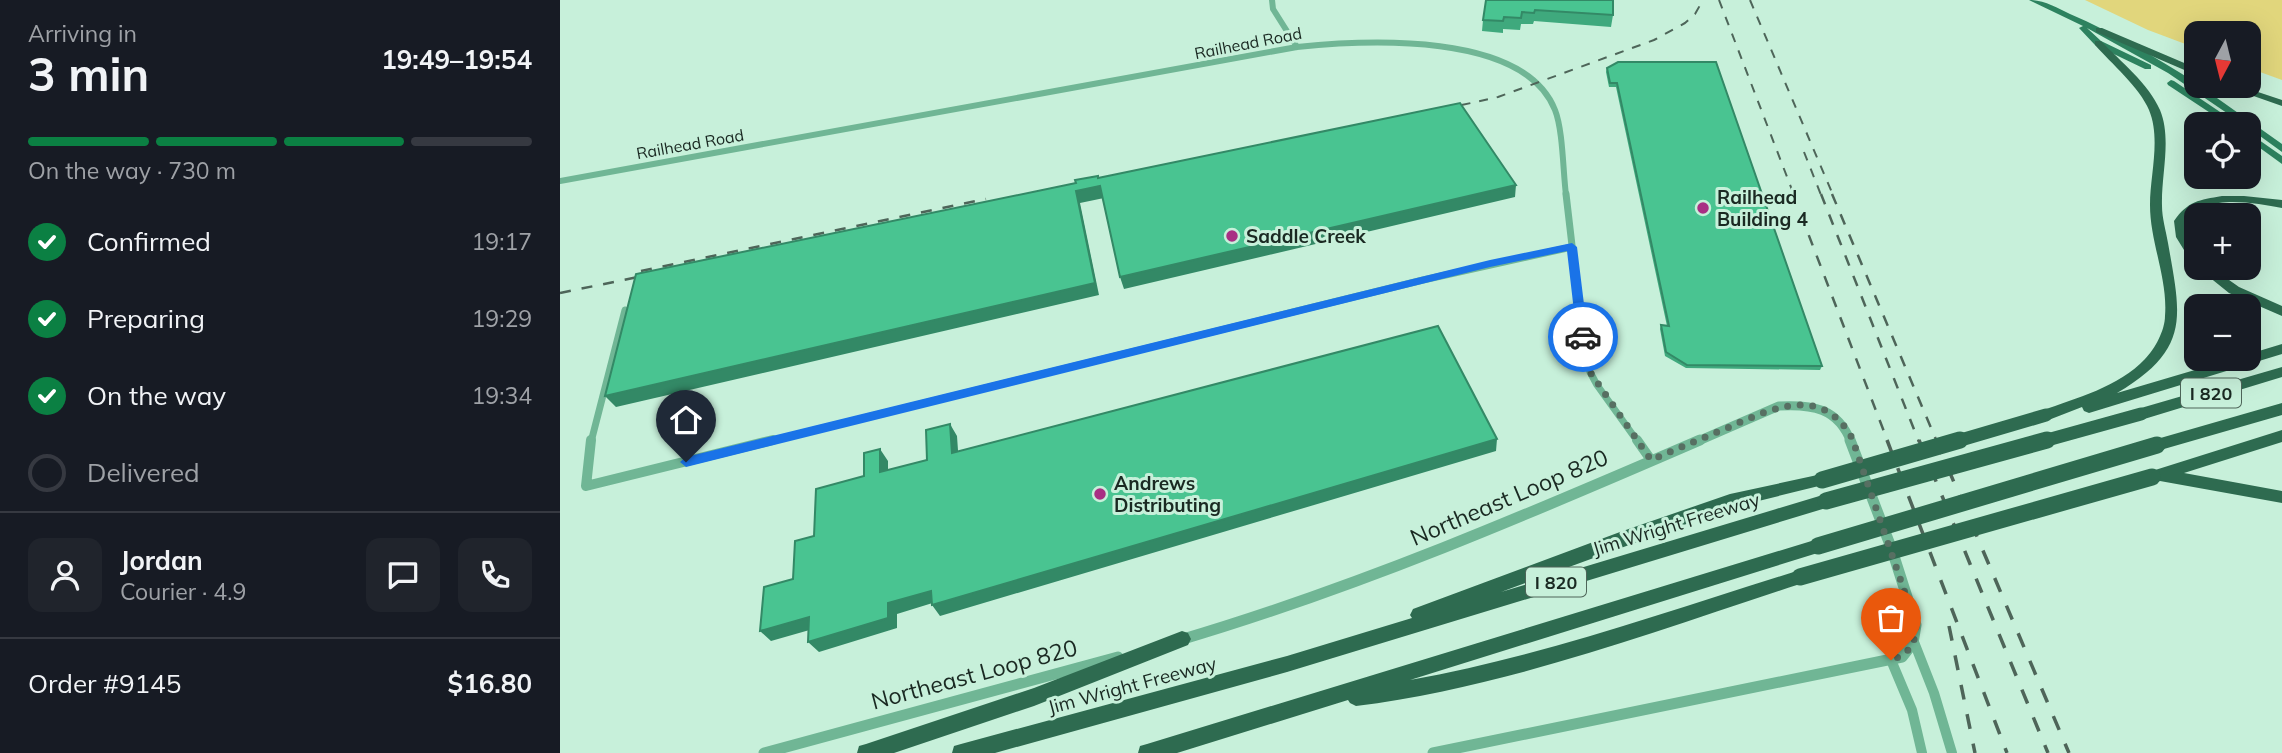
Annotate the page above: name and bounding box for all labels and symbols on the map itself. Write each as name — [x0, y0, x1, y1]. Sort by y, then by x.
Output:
north arrow — [2184, 21, 2261, 98]
street label: Railhead Road — [1193, 23, 1303, 63]
street label: Railhead Road — [635, 125, 745, 163]
place label: Railhead Building 4 — [1717, 185, 1809, 231]
marker: Railhead Building 4 — [1695, 200, 1711, 216]
place label: Saddle Creek — [1246, 224, 1366, 248]
marker: Saddle Creek — [1224, 228, 1240, 244]
courier — [1548, 302, 1618, 372]
road number: I 820 — [2181, 379, 2241, 408]
pin — [656, 390, 716, 462]
street label: Northeast Loop 820 — [1406, 442, 1612, 552]
place label: Andrews Distributing — [1114, 471, 1221, 517]
marker: Andrews Distributing — [1092, 486, 1108, 502]
street label: Jim Wright Freeway — [1589, 487, 1763, 561]
road number: I 820 — [1526, 568, 1586, 596]
pin — [1861, 588, 1921, 660]
street label: Northeast Loop 820 — [868, 633, 1080, 715]
street label: Jim Wright Freeway — [1045, 651, 1219, 719]

